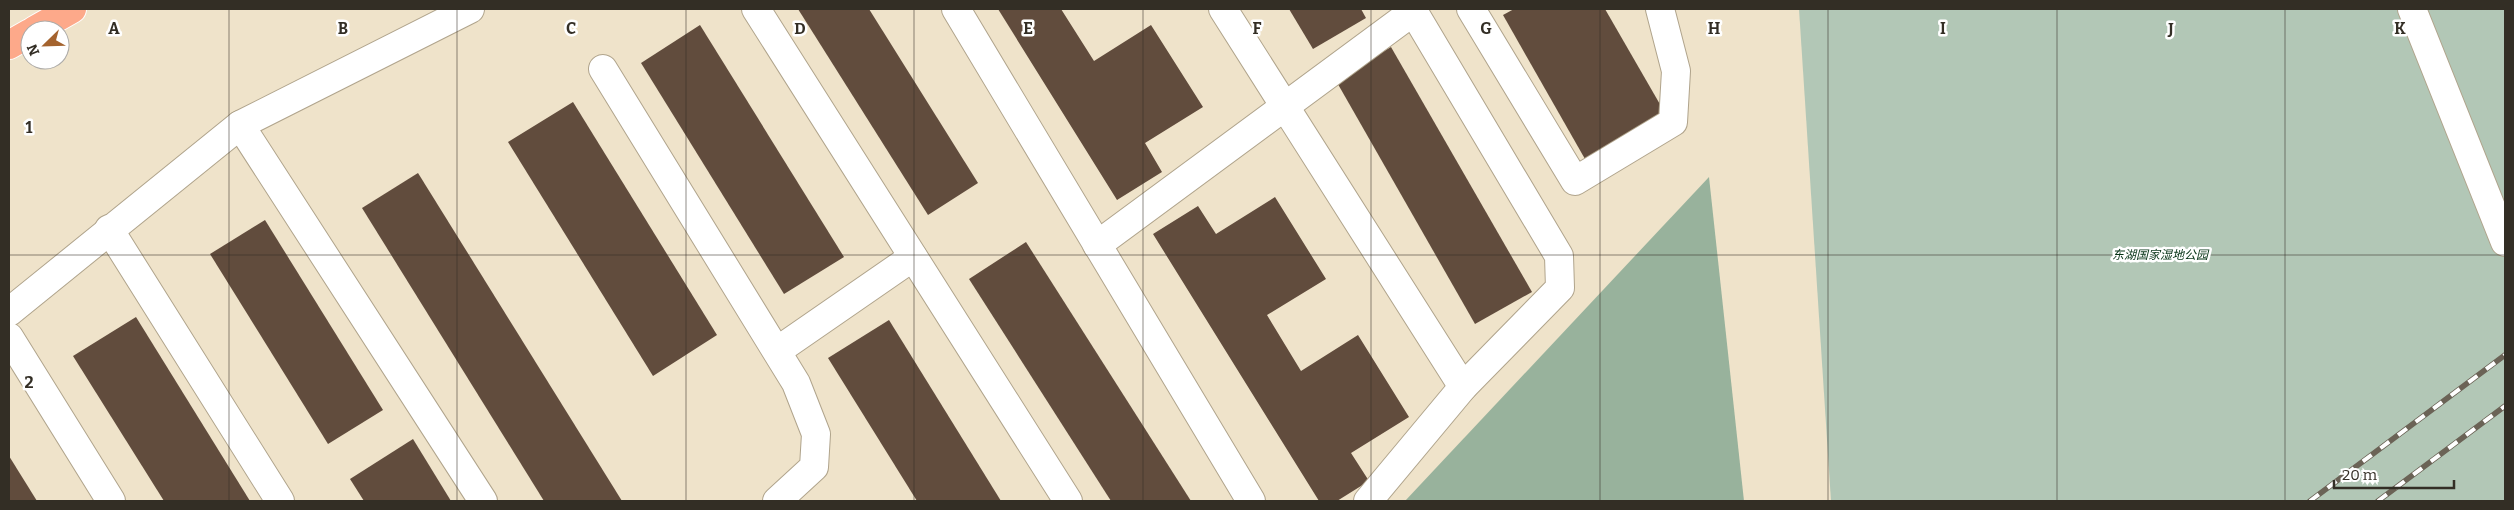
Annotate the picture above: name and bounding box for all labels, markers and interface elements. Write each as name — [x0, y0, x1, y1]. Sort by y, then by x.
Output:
text: A — [108, 19, 120, 38]
text: B — [338, 19, 348, 38]
text: C — [566, 19, 576, 38]
text: D — [794, 19, 806, 38]
text: E — [1023, 19, 1033, 38]
text: F — [1253, 19, 1262, 38]
text: G — [1480, 19, 1492, 38]
text: H — [1708, 19, 1721, 38]
text: I — [1940, 19, 1946, 38]
text: J — [2167, 19, 2174, 38]
text: K — [2394, 19, 2406, 38]
north arrow — [20, 20, 70, 70]
text: N — [23, 41, 43, 58]
text: 1 — [26, 118, 33, 137]
park label: 东湖国家湿地公园 — [2112, 248, 2210, 262]
text: 2 — [24, 373, 34, 392]
scale bar — [2334, 458, 2454, 490]
text: 20 m — [2342, 466, 2378, 484]

